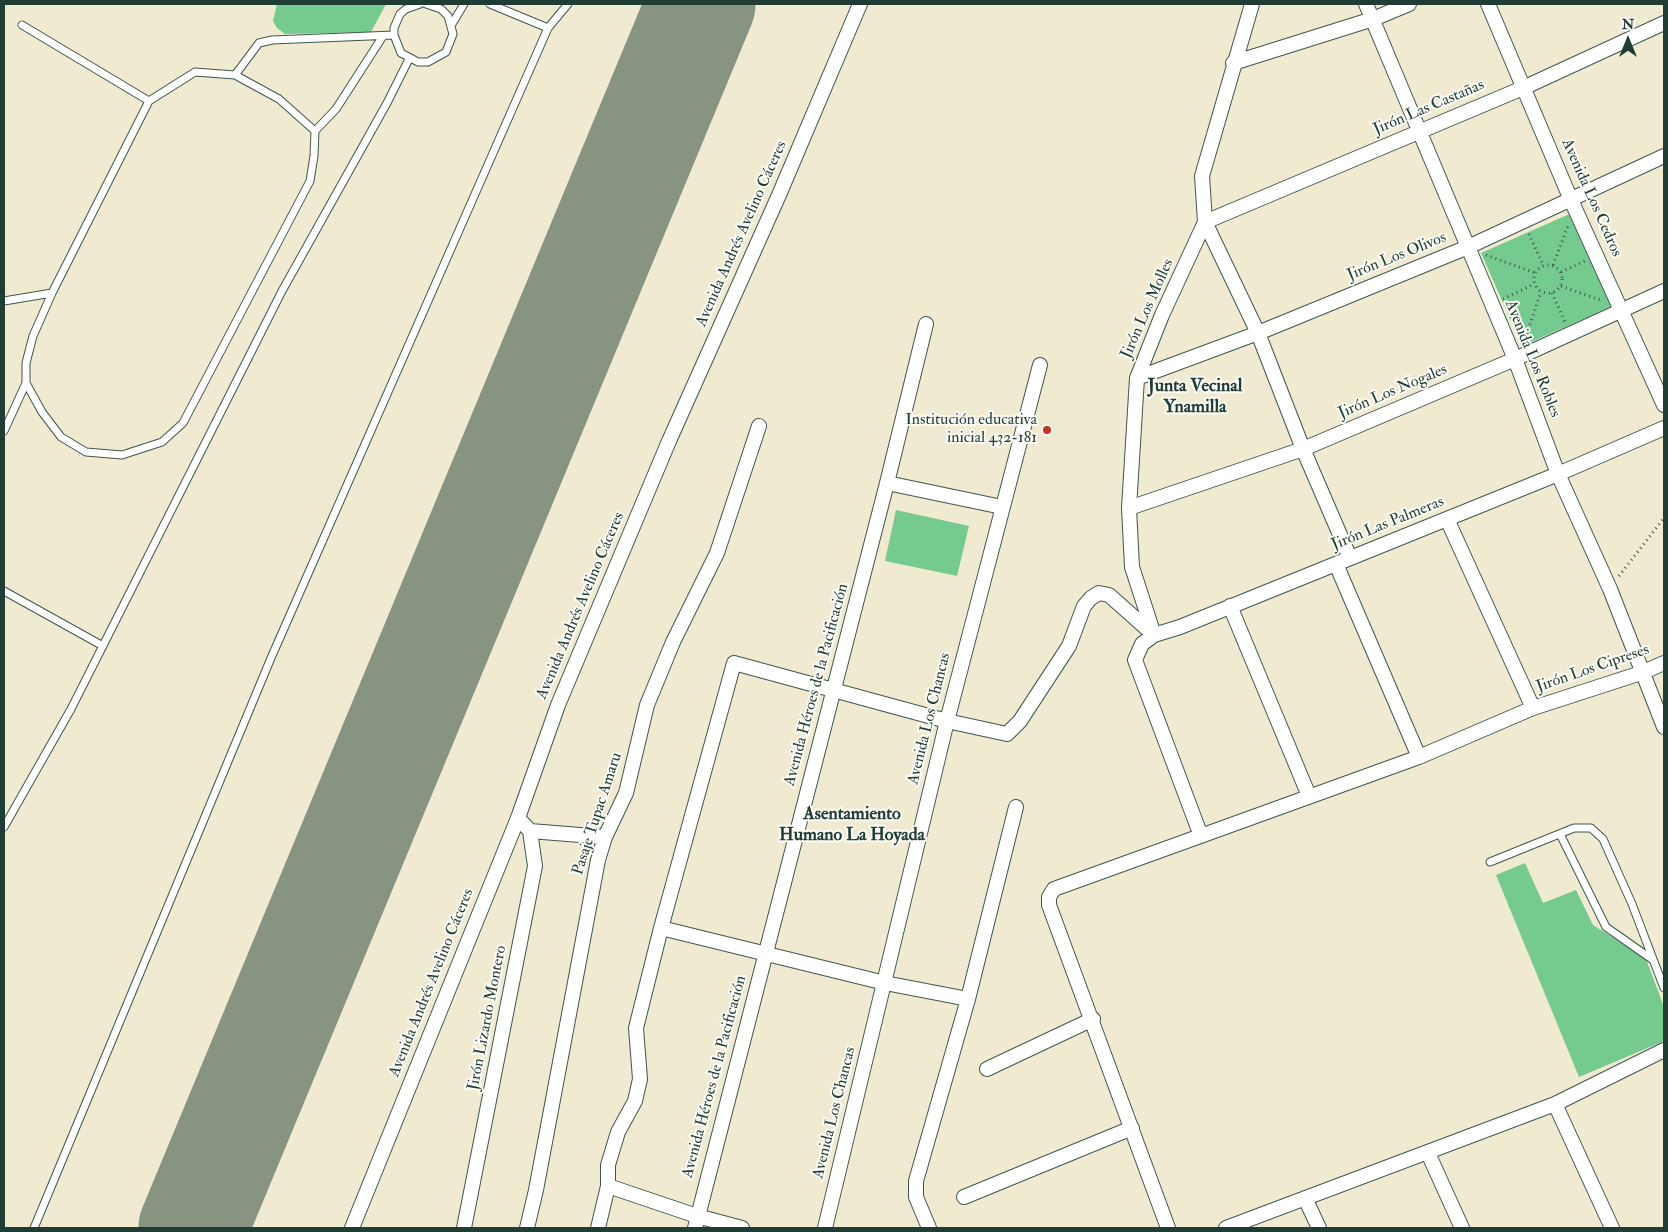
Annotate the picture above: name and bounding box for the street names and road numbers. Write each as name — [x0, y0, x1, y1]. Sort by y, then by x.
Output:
street label: Jirón Las Castañas — [1371, 76, 1487, 140]
street label: Avenida Los Cedros — [1556, 136, 1626, 260]
street label: Avenida Andrés Avelino Cáceres — [692, 138, 792, 330]
street label: Jirón Los Olivos — [1345, 228, 1449, 286]
street label: Jirón Los Molles — [1117, 256, 1179, 362]
street label: Avenida Los Robles — [1500, 298, 1564, 420]
street label: Jirón Los Nogales — [1336, 360, 1450, 424]
street label: Jirón Las Palmeras — [1329, 493, 1447, 555]
street label: Avenida Andrés Avelino Cáceres — [533, 510, 629, 702]
street label: Avenida Héroes de la Pacificación — [781, 582, 853, 788]
street label: Jirón Los Cipreses — [1534, 641, 1652, 697]
street label: Avenida Los Chancas — [904, 651, 956, 787]
street label: Pasaje Tupac Amaru — [569, 750, 627, 878]
street label: Avenida Andrés Avelino Cáceres — [385, 886, 479, 1080]
street label: Jirón Lizardo Montero — [465, 944, 511, 1092]
street label: Avenida Héroes de la Pacificación — [679, 974, 751, 1180]
street label: Avenida Los Chancas — [809, 1045, 861, 1181]

